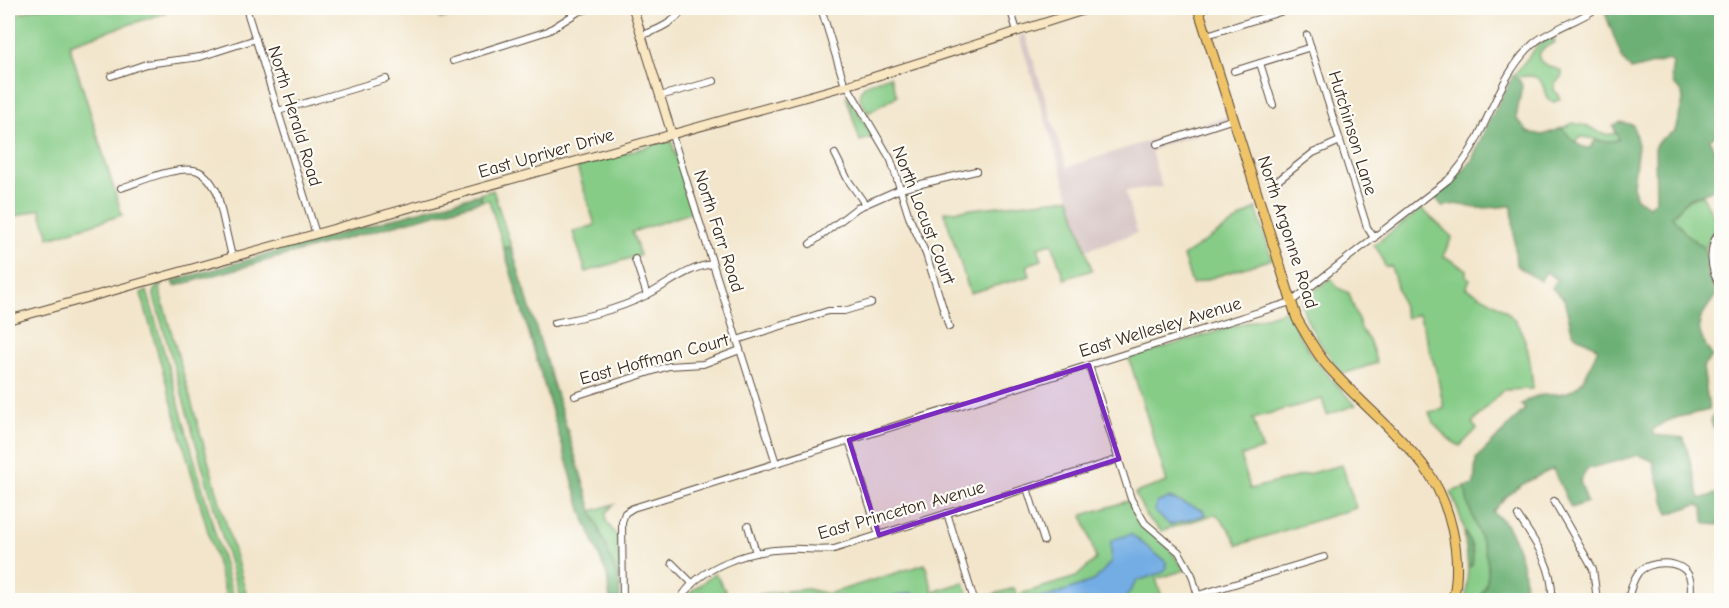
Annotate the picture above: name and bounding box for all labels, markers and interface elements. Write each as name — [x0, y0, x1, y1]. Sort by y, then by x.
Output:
street label: North Herald Road — [263, 43, 326, 189]
street label: Hutchinson Lane — [1324, 68, 1381, 198]
street label: East Upriver Drive — [476, 124, 616, 183]
street label: North Locust Court — [888, 143, 960, 288]
street label: North Argonne Road — [1253, 153, 1322, 311]
street label: North Farr Road — [689, 167, 748, 295]
street label: East Wellesley Avenue — [1077, 293, 1244, 362]
street label: East Hoffman Court — [577, 329, 732, 389]
street label: East Princeton Avenue — [815, 477, 987, 544]

